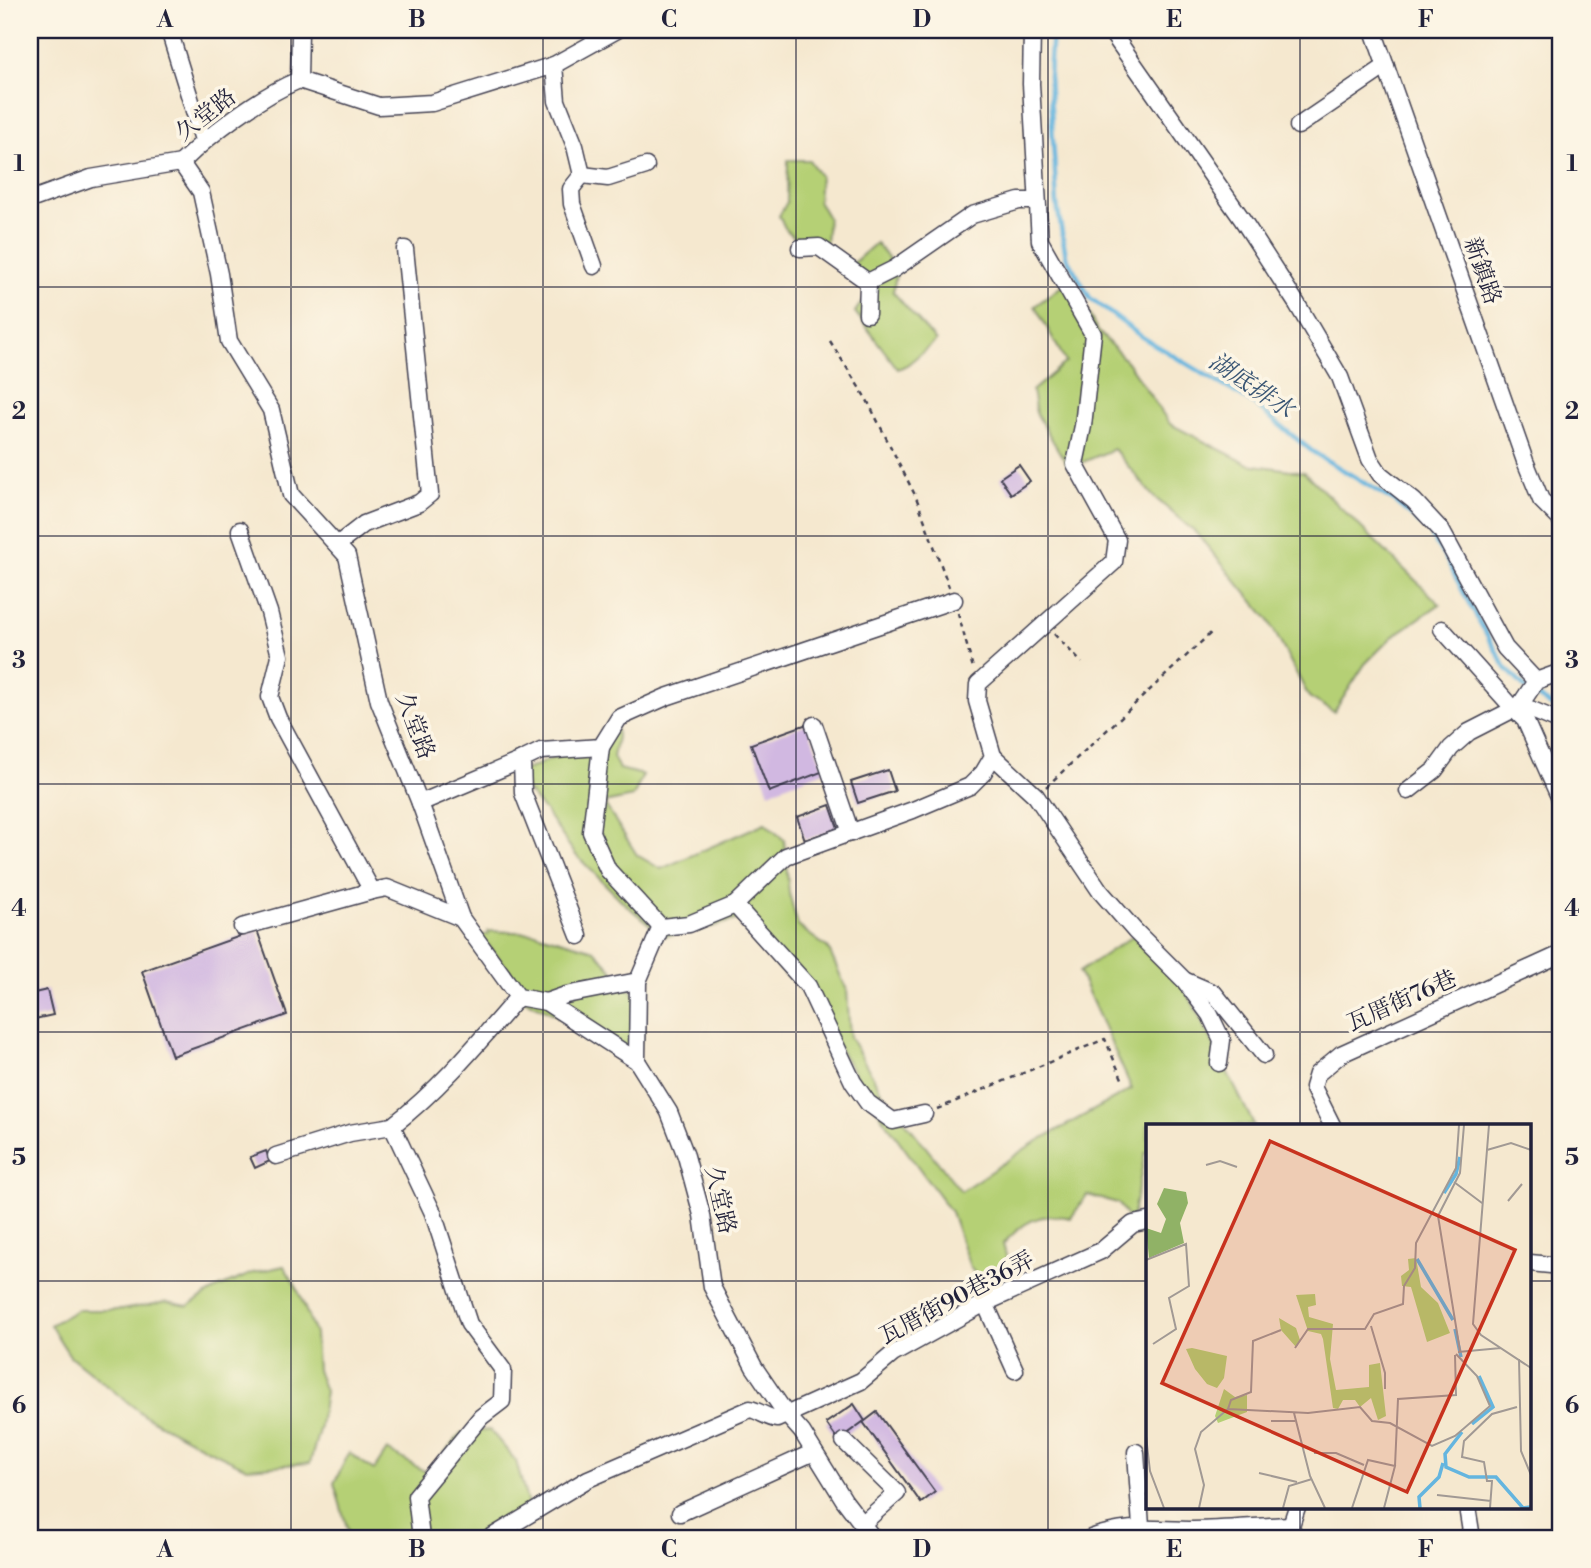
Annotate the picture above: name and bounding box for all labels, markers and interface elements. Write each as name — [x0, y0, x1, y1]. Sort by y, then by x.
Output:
text: A — [156, 6, 174, 34]
text: B — [408, 6, 426, 34]
text: C — [661, 6, 677, 34]
text: D — [913, 6, 931, 34]
text: E — [1166, 6, 1182, 34]
text: F — [1418, 6, 1434, 34]
street label: 久堂路 — [170, 83, 242, 147]
text: 1 — [13, 150, 25, 178]
text: 1 — [1566, 150, 1578, 178]
street label: 新鎮路 — [1458, 234, 1506, 308]
water label: 湖底排水 — [1203, 347, 1301, 426]
text: 2 — [12, 398, 26, 426]
text: 2 — [1565, 398, 1579, 426]
text: 3 — [12, 647, 26, 675]
text: 3 — [1565, 647, 1579, 675]
street label: 久堂路 — [390, 689, 440, 763]
text: 4 — [11, 895, 27, 923]
text: 4 — [1564, 895, 1580, 923]
street label: 瓦厝街76巷 — [1343, 964, 1461, 1038]
inset map — [1146, 1124, 1532, 1508]
text: 5 — [12, 1144, 26, 1172]
text: 5 — [1565, 1144, 1579, 1172]
street label: 久堂路 — [699, 1163, 741, 1237]
street label: 瓦厝街90巷36弄 — [875, 1246, 1039, 1350]
text: 6 — [12, 1392, 26, 1420]
text: 6 — [1565, 1392, 1579, 1420]
text: A — [156, 1536, 174, 1564]
text: B — [408, 1536, 426, 1564]
text: C — [661, 1536, 677, 1564]
text: D — [913, 1536, 931, 1564]
text: E — [1166, 1536, 1182, 1564]
text: F — [1418, 1536, 1434, 1564]

